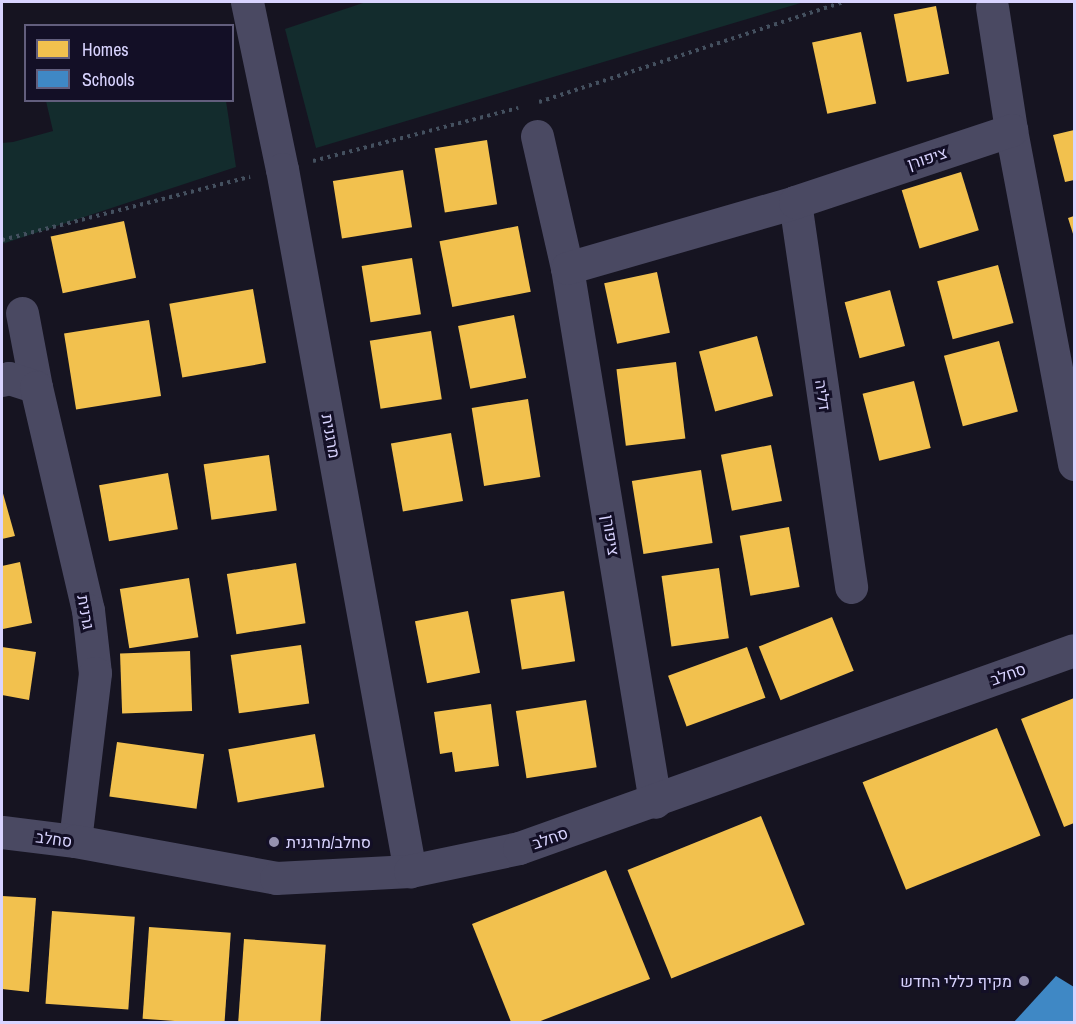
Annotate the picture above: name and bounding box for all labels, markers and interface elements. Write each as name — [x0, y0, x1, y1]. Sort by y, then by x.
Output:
legend — [24, 24, 234, 102]
text: Homes — [82, 37, 129, 62]
text: Schools — [82, 67, 135, 92]
street label: ציפורן — [905, 143, 949, 173]
street label: דליה — [811, 378, 835, 412]
street label: מרגנית — [318, 412, 344, 460]
street label: ציפורן — [598, 513, 624, 557]
street label: גרנית — [74, 593, 98, 631]
street label: סחלב — [988, 659, 1028, 689]
street label: סחלב — [530, 823, 570, 853]
street label: סחלב — [35, 827, 73, 851]
place label: סחלב/מרגנית — [286, 832, 371, 852]
marker: סחלב/מרגנית — [267, 835, 281, 849]
place label: מקיף כללי החדש — [900, 971, 1012, 991]
marker: מקיף כללי החדש — [1017, 974, 1031, 988]

